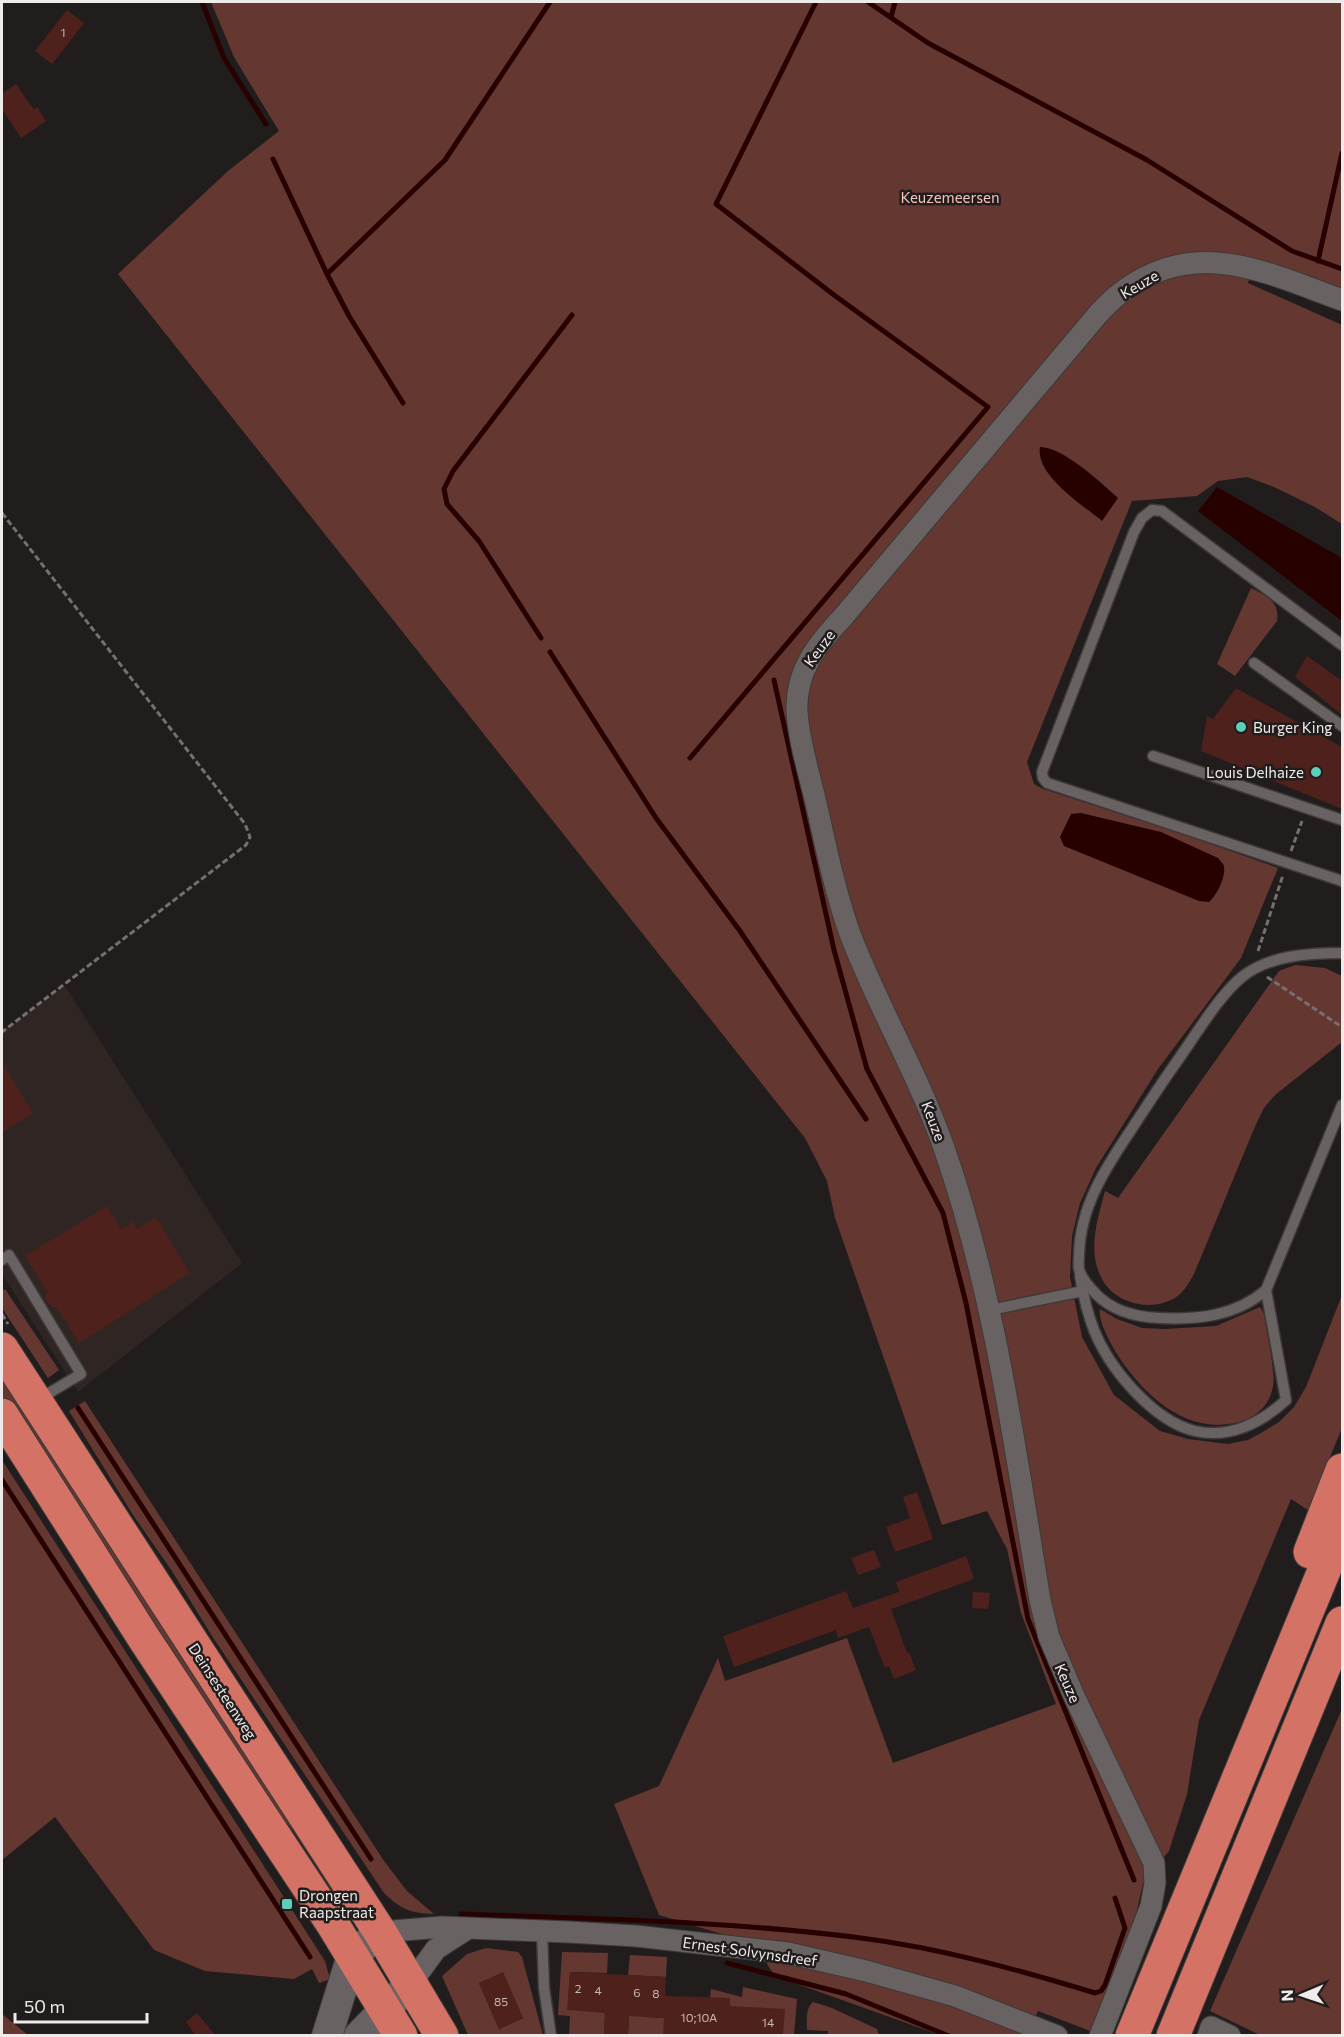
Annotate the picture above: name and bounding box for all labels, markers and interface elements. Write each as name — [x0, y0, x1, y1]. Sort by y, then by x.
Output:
house number: 1 — [60, 25, 66, 39]
park label: Keuzemeersen — [900, 188, 1000, 206]
street label: Keuze — [1117, 266, 1161, 302]
street label: Keuze — [800, 626, 838, 670]
place label: Burger King — [1253, 718, 1332, 736]
marker: Burger King — [1234, 720, 1248, 734]
place label: Louis Delhaize — [1206, 763, 1304, 781]
marker: Louis Delhaize — [1309, 765, 1323, 779]
street label: Keuze — [918, 1099, 950, 1144]
street label: Deinsesteenweg — [185, 1640, 261, 1742]
street label: Keuze — [1051, 1661, 1085, 1706]
place label: Drongen Raapstraat — [299, 1886, 374, 1921]
marker: Drongen Raapstraat — [280, 1897, 294, 1911]
street label: Ernest Solvynsdreef — [682, 1933, 819, 1969]
north arrow — [1272, 1965, 1332, 2025]
house number: 2 — [575, 1981, 582, 1995]
house number: 4 — [594, 1983, 602, 1997]
house number: 6 — [633, 1985, 641, 1999]
scale bar — [15, 1986, 147, 2024]
house number: 8 — [652, 1986, 660, 2000]
text: N — [1277, 1989, 1296, 2002]
house number: 85 — [494, 1994, 508, 2008]
text: 50 m — [24, 1995, 65, 2017]
house number: 10;10A — [681, 2010, 717, 2025]
house number: 14 — [762, 2015, 774, 2029]

